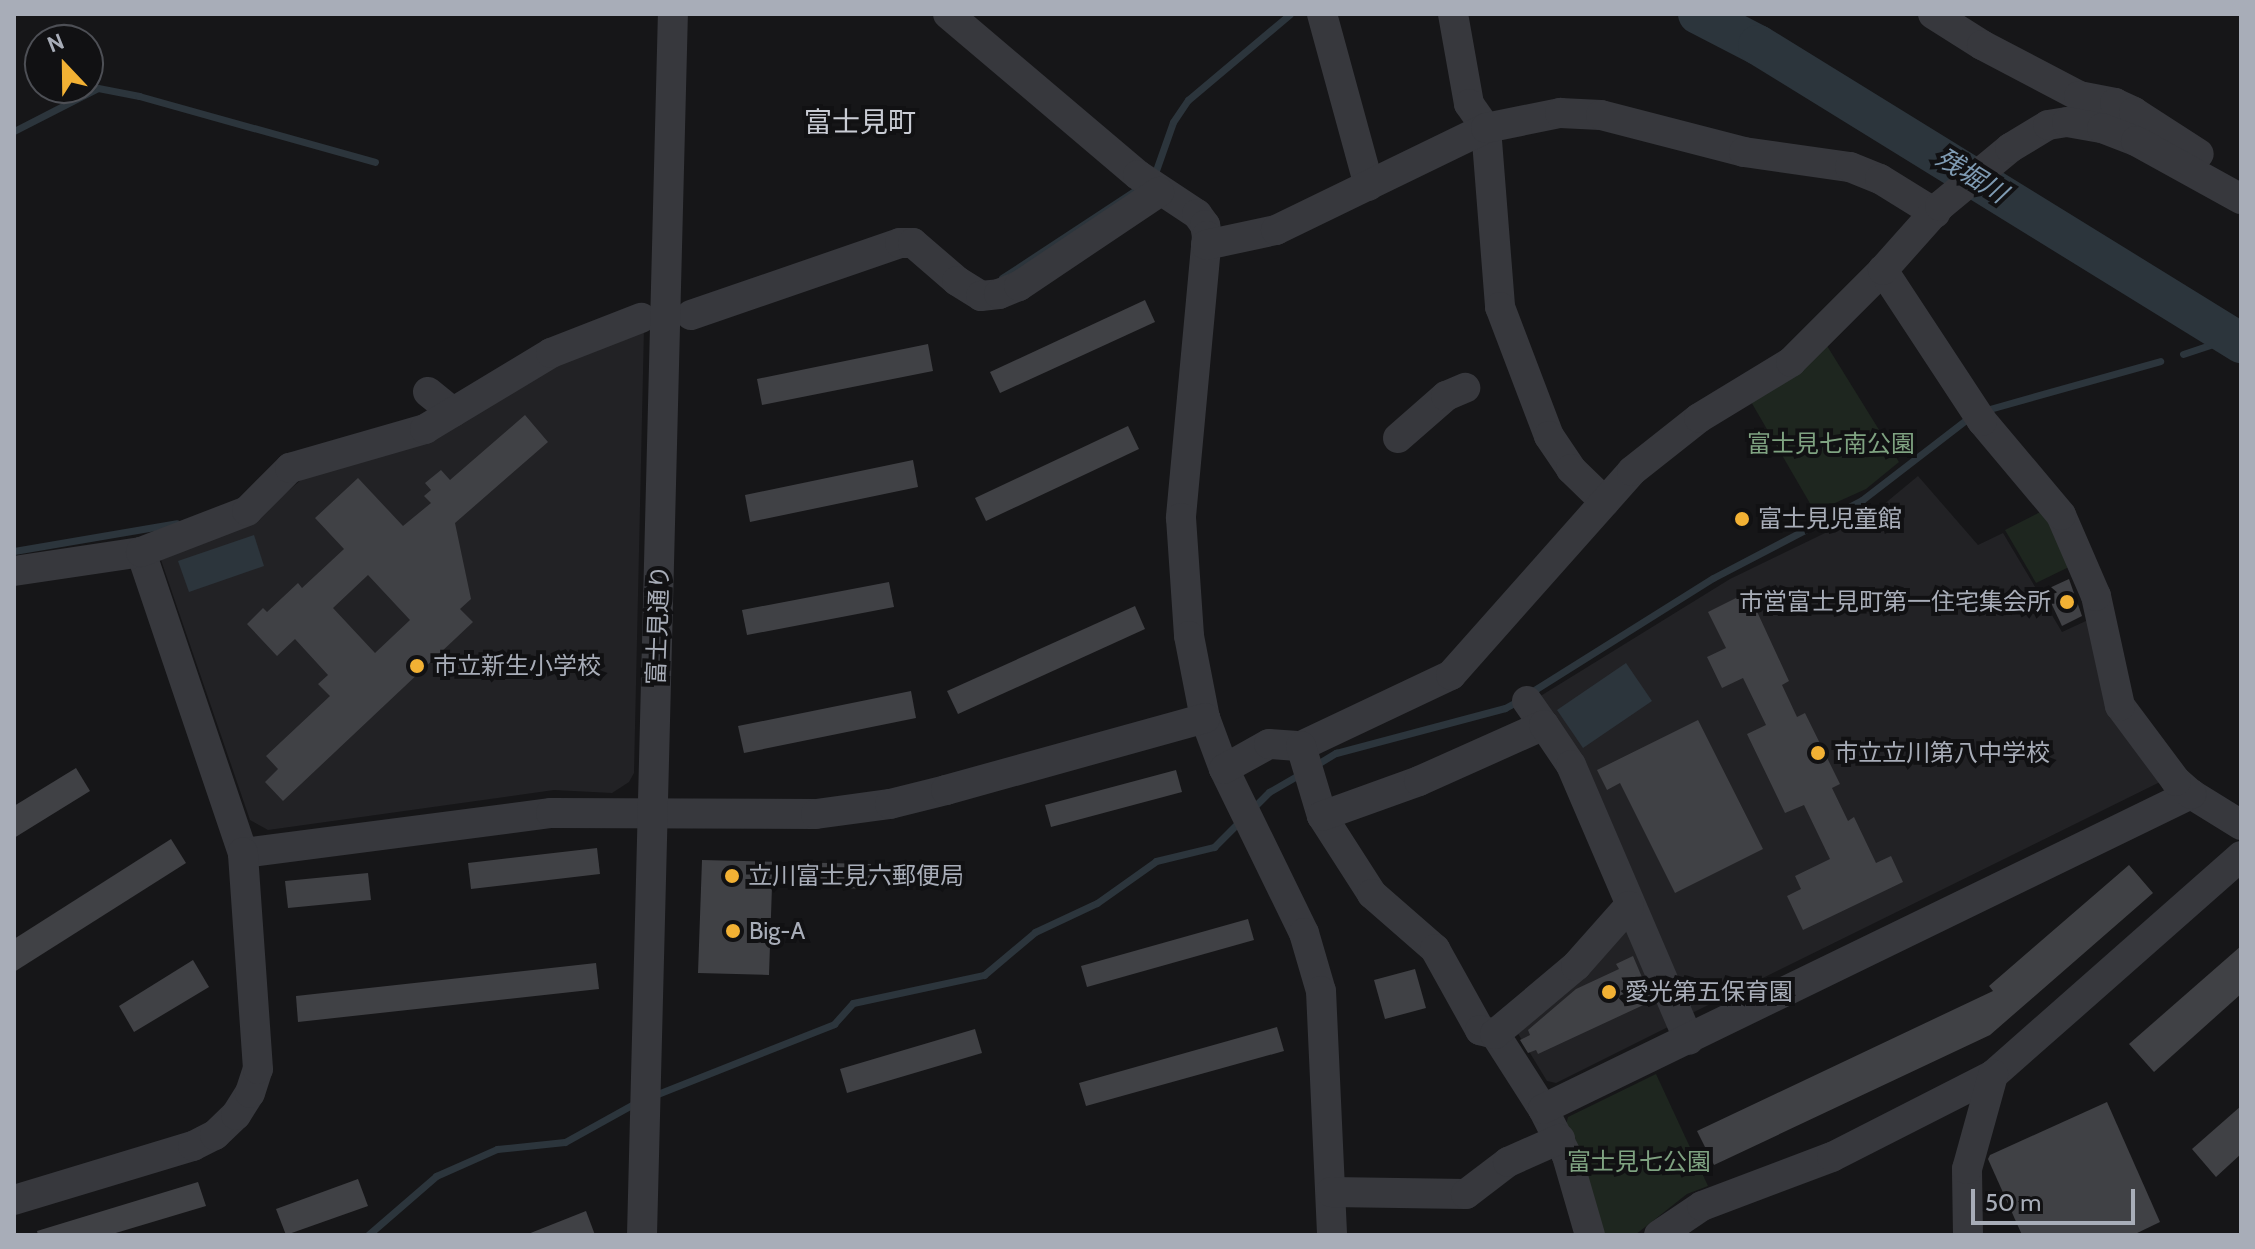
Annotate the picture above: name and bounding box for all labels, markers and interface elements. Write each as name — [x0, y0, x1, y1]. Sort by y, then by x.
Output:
north arrow — [24, 24, 104, 104]
text: N — [43, 28, 68, 59]
district label: 富士見町 — [804, 105, 916, 139]
water label: 残堀川 — [1930, 142, 2012, 210]
park label: 富士見七南公園 — [1747, 430, 1915, 458]
place label: 富士見児童館 — [1758, 505, 1902, 533]
marker: 富士見児童館 — [1733, 510, 1751, 528]
street label: 富士見通り — [642, 565, 674, 685]
place label: 市営富士見町第一住宅集会所 — [1739, 588, 2051, 616]
marker: 市営富士見町第一住宅集会所 — [2058, 593, 2076, 611]
place label: 市立新生小学校 — [433, 652, 601, 680]
marker: 市立新生小学校 — [408, 657, 426, 675]
place label: 市立立川第八中学校 — [1834, 739, 2050, 767]
marker: 市立立川第八中学校 — [1809, 744, 1827, 762]
place label: 立川富士見六郵便局 — [748, 862, 964, 890]
marker: 立川富士見六郵便局 — [723, 867, 741, 885]
place label: Big-A — [749, 917, 805, 945]
marker: Big-A — [724, 922, 742, 940]
place label: 愛光第五保育園 — [1625, 978, 1793, 1006]
marker: 愛光第五保育園 — [1600, 983, 1618, 1001]
park label: 富士見七公園 — [1567, 1148, 1711, 1176]
scale bar — [1975, 1173, 2139, 1223]
text: 50 m — [1985, 1188, 2041, 1217]

